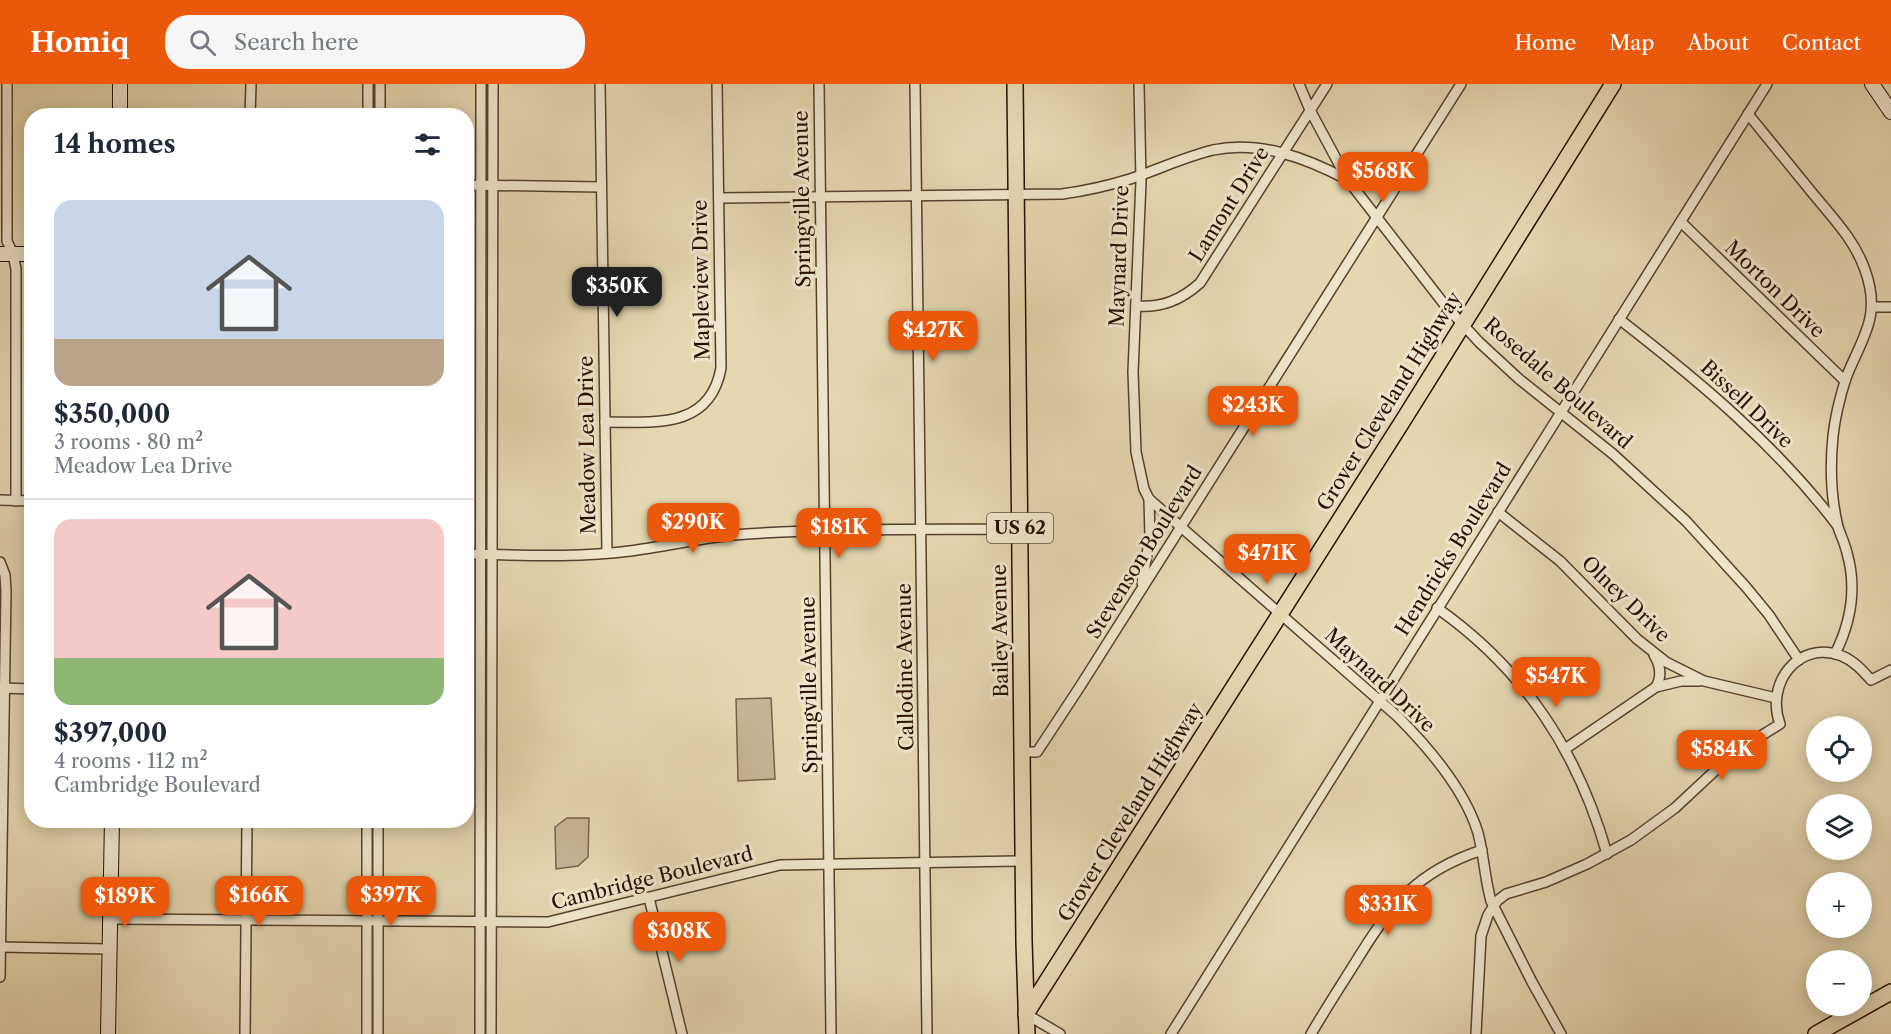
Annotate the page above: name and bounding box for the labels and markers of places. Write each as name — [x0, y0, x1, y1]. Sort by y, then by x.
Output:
pin: $568K — [1341, 152, 1425, 203]
pin: $350K — [575, 267, 659, 318]
pin: $427K — [891, 311, 975, 362]
pin: $243K — [1211, 386, 1295, 437]
pin: $290K — [651, 503, 735, 554]
pin: $181K — [797, 508, 881, 559]
pin: $471K — [1225, 534, 1309, 585]
pin: $547K — [1514, 657, 1598, 708]
pin: $584K — [1680, 730, 1764, 781]
pin: $166K — [217, 876, 301, 927]
pin: $397K — [349, 876, 433, 927]
pin: $189K — [83, 877, 167, 928]
pin: $331K — [1346, 885, 1430, 936]
pin: $308K — [637, 912, 721, 963]

